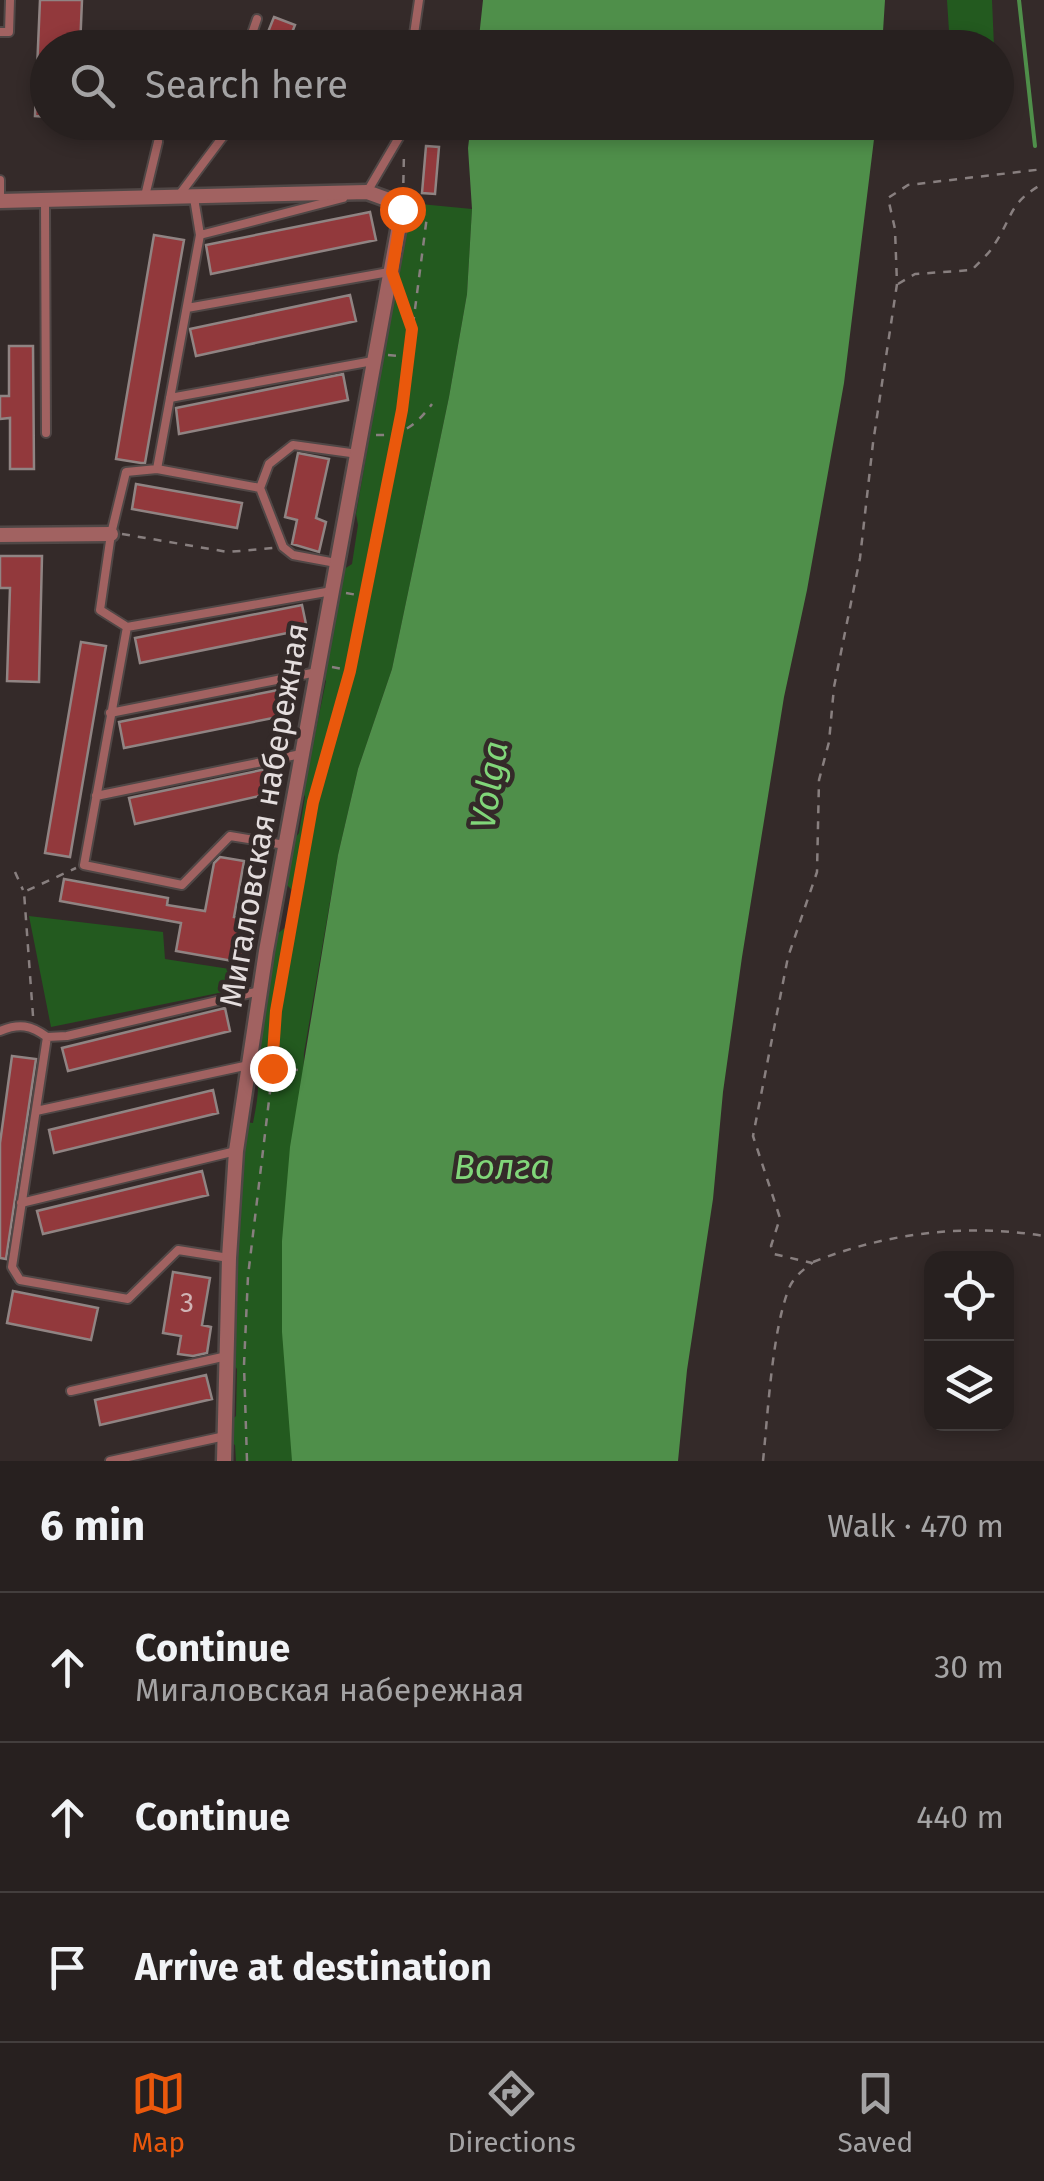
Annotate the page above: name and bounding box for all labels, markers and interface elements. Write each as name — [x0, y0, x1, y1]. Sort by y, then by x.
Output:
search box — [30, 30, 1014, 140]
icon: search — [65, 58, 120, 113]
text: Search here — [145, 62, 348, 108]
route start — [380, 187, 426, 233]
street label: Мигаловская набережная — [211, 620, 317, 1010]
water label: Volga — [461, 738, 517, 832]
route end — [250, 1046, 296, 1092]
water label: Волга — [454, 1146, 550, 1188]
map controls — [924, 1251, 1014, 1431]
button: locate — [924, 1251, 1014, 1341]
house number: 3 — [180, 1286, 194, 1319]
button: layers — [924, 1341, 1014, 1431]
text: 6 min — [40, 1501, 145, 1551]
text: Walk · 470 m — [827, 1507, 1004, 1545]
text: Continue — [135, 1625, 290, 1671]
icon: ahead — [40, 1640, 95, 1695]
text: 30 m — [934, 1648, 1004, 1686]
text: Мигаловская набережная — [135, 1671, 524, 1709]
icon: ahead — [40, 1790, 95, 1845]
text: Continue — [135, 1794, 290, 1840]
text: 440 m — [916, 1798, 1004, 1836]
icon: arrive — [40, 1940, 95, 1995]
text: Arrive at destination — [135, 1944, 492, 1990]
tab: Map — [131, 2066, 186, 2159]
tab: Directions — [447, 2066, 576, 2159]
tab: Saved — [837, 2066, 913, 2159]

